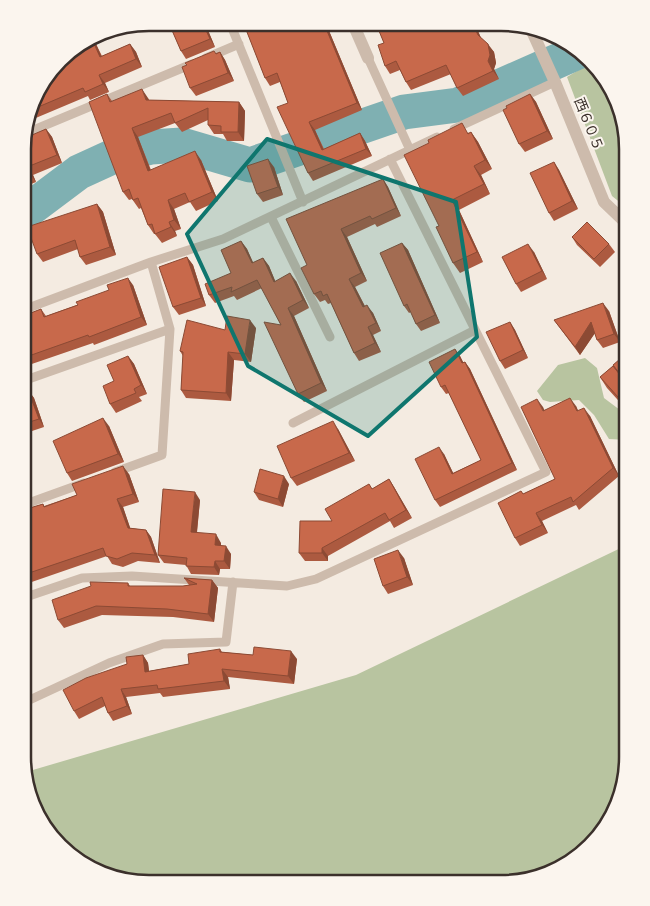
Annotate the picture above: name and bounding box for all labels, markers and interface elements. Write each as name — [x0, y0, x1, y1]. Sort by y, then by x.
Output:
street label: 西６０５ — [571, 95, 607, 153]

